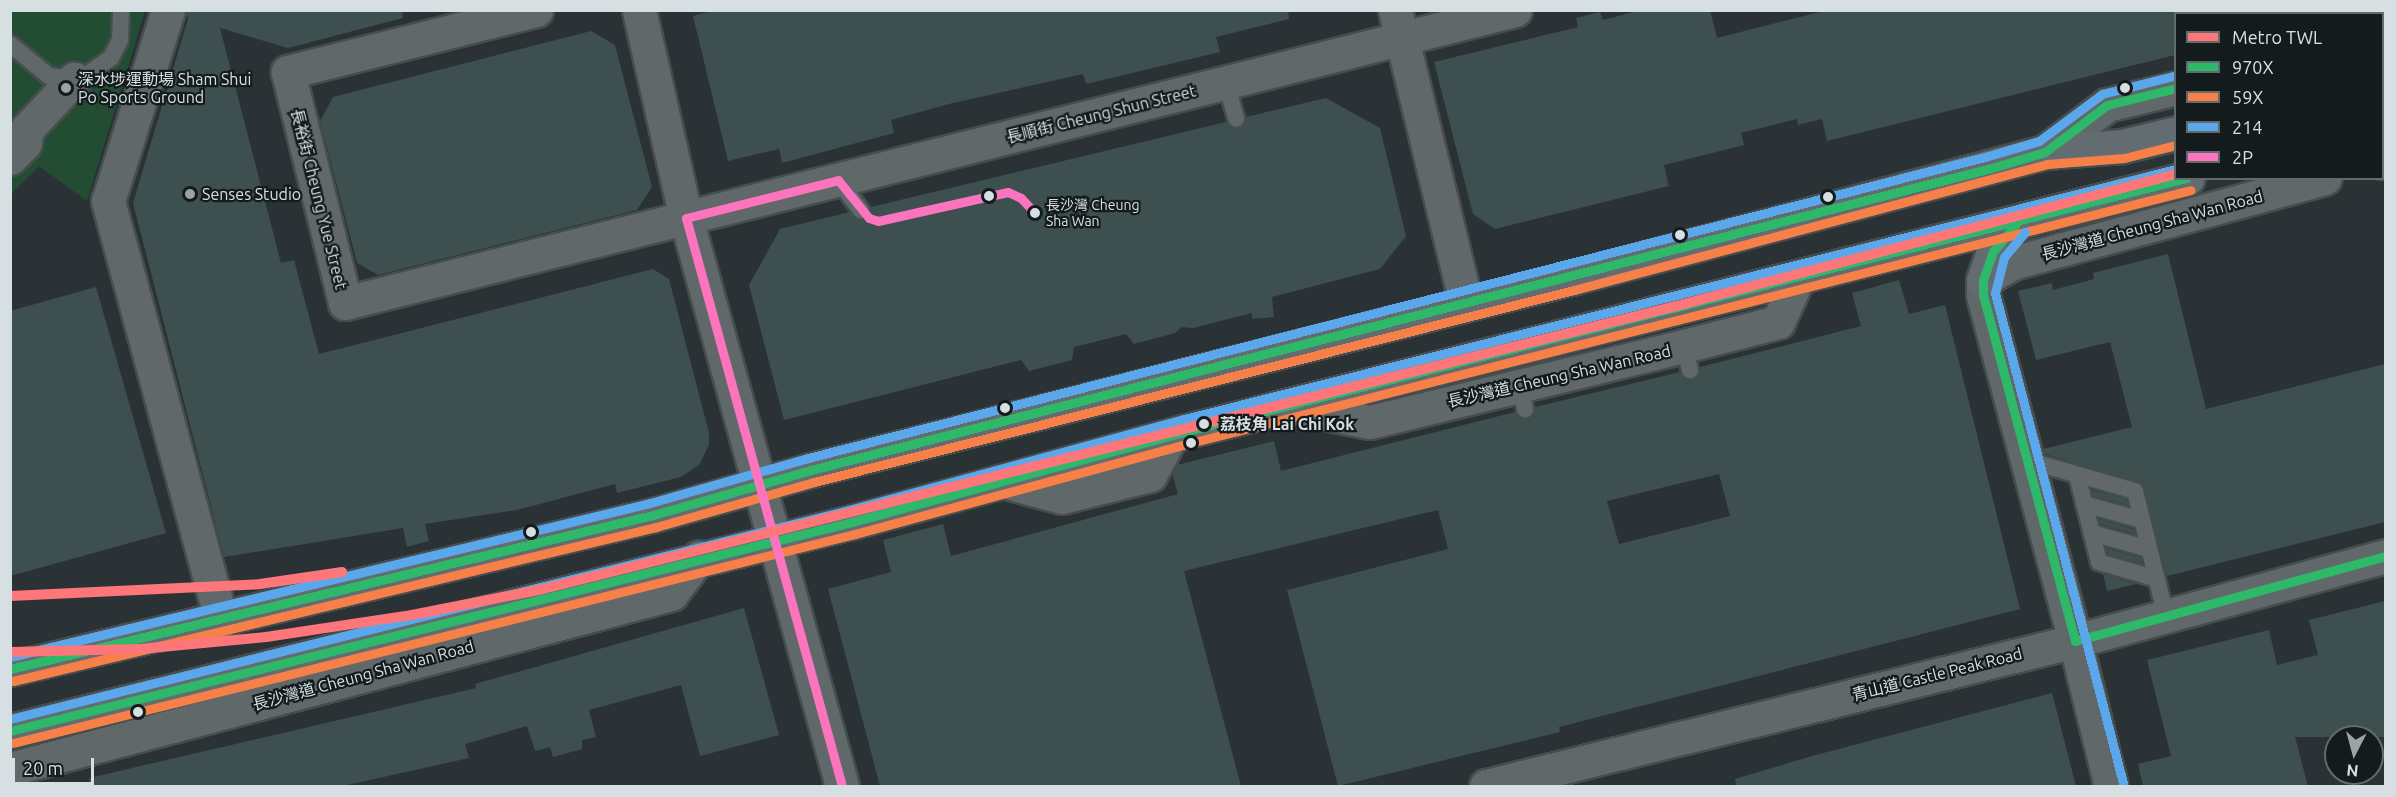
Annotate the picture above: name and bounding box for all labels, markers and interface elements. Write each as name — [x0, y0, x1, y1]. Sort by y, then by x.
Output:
legend — [2174, 12, 2384, 180]
text: Metro TWL — [2232, 27, 2322, 47]
text: 970X — [2232, 57, 2274, 77]
place label: 深水埗運動場 Sham Shui Po Sports Ground — [78, 69, 251, 107]
marker: 深水埗運動場 Sham Shui Po Sports Ground — [59, 81, 73, 95]
street label: 長順街 Cheung Shun Street — [1004, 81, 1198, 147]
unlabelled marker — [2119, 82, 2131, 94]
text: 59X — [2232, 87, 2263, 107]
street label: 長裕街 Cheung Yue Street — [287, 107, 351, 291]
text: 214 — [2232, 117, 2262, 137]
text: 2P — [2232, 147, 2253, 167]
place label: Senses Studio — [202, 184, 301, 204]
street label: 長沙灣道 Cheung Sha Wan Road — [2039, 186, 2265, 264]
marker: Senses Studio — [183, 187, 197, 201]
unlabelled marker — [983, 190, 995, 202]
unlabelled marker — [1822, 191, 1834, 203]
place label: 長沙灣 Cheung Sha Wan — [1046, 197, 1140, 230]
marker: 長沙灣 Cheung Sha Wan — [1029, 207, 1041, 219]
unlabelled marker — [1674, 229, 1686, 241]
street label: 長沙灣道 Cheung Sha Wan Road — [1446, 341, 1672, 411]
unlabelled marker — [999, 402, 1011, 414]
marker: 荔枝角 Lai Chi Kok — [1193, 413, 1215, 435]
place label: 荔枝角 Lai Chi Kok — [1220, 414, 1354, 434]
unlabelled marker — [1185, 437, 1197, 449]
unlabelled marker — [525, 526, 537, 538]
street label: 長沙灣道 Cheung Sha Wan Road — [250, 636, 476, 714]
street label: 青山道 Castle Peak Road — [1850, 644, 2024, 704]
unlabelled marker — [132, 706, 144, 718]
north arrow — [2324, 725, 2384, 785]
scale bar — [15, 746, 98, 784]
text: 20 m — [23, 758, 63, 778]
text: N — [2345, 761, 2359, 780]

